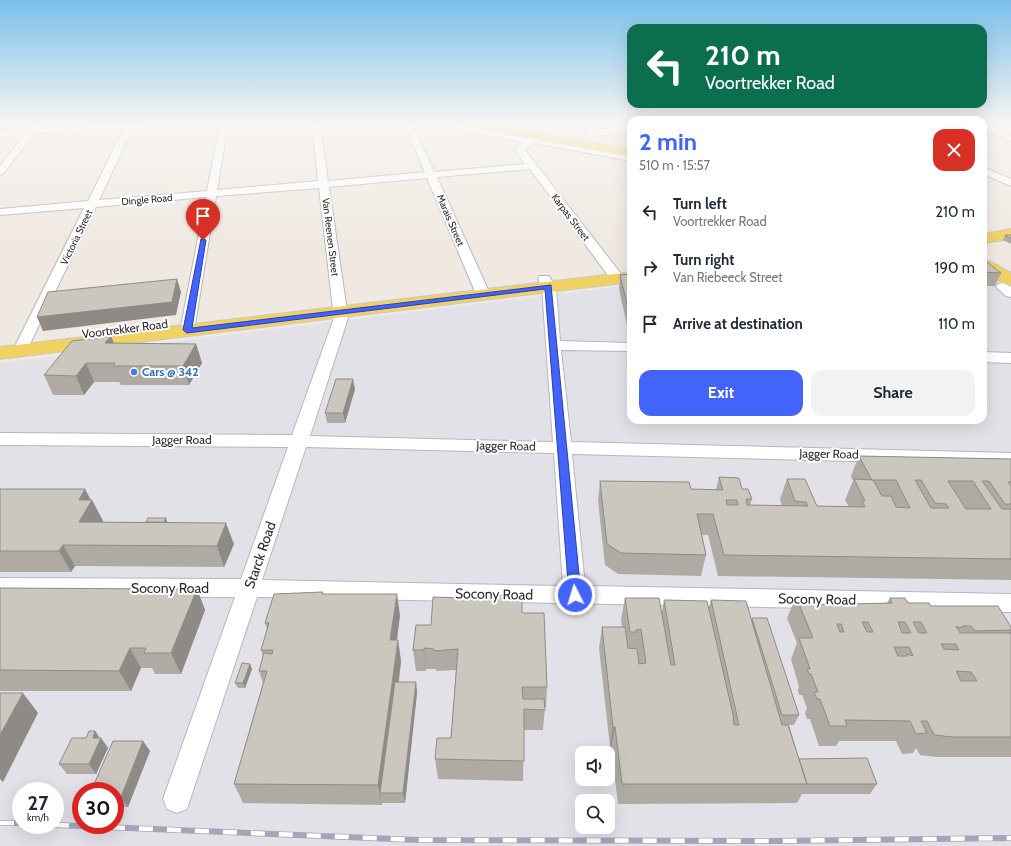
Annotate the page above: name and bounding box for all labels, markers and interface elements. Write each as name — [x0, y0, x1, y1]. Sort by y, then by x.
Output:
text: 210 m — [705, 38, 781, 72]
icon: left — [639, 40, 691, 92]
text: Voortrekker Road — [705, 72, 835, 94]
text: 2 min — [639, 127, 697, 156]
button: close — [933, 129, 975, 171]
text: 510 m · 15:57 — [639, 157, 710, 173]
street label: Dingle Road — [121, 191, 173, 208]
street label: Karpas Street — [549, 191, 593, 244]
street label: Marais Street — [434, 192, 468, 249]
text: Turn left — [673, 195, 727, 213]
street label: Van Reenen Street — [319, 197, 342, 278]
pin — [186, 199, 220, 240]
icon: left — [639, 201, 661, 223]
text: 210 m — [935, 203, 975, 221]
icon: arrive — [192, 205, 214, 227]
street label: Victoria Street — [57, 207, 96, 267]
text: Voortrekker Road — [673, 213, 767, 229]
text: Turn right — [673, 251, 734, 269]
icon: right — [639, 257, 661, 279]
text: 190 m — [935, 259, 975, 277]
text: Van Riebeeck Street — [673, 269, 783, 285]
icon: arrive — [639, 313, 661, 335]
text: Arrive at destination — [673, 315, 803, 333]
text: 110 m — [938, 315, 975, 333]
street label: Voortrekker Road — [81, 316, 169, 341]
place label: Cars @ 342 — [142, 364, 199, 379]
marker: Cars @ 342 — [129, 367, 139, 377]
button: Exit — [639, 370, 803, 416]
button: Share — [811, 370, 975, 416]
street label: Jagger Road — [151, 432, 212, 447]
street label: Jagger Road — [475, 437, 536, 454]
street label: Jagger Road — [798, 445, 859, 462]
street label: Starck Road — [240, 519, 280, 591]
position arrow — [554, 574, 596, 616]
street label: Socony Road — [131, 579, 209, 597]
street label: Socony Road — [455, 584, 533, 604]
street label: Socony Road — [778, 589, 856, 609]
map controls — [575, 746, 615, 834]
button: sound — [575, 746, 615, 786]
speed limit sign: 30 — [72, 782, 124, 834]
text: 27 — [28, 791, 48, 815]
button: search — [575, 794, 615, 834]
text: km/h — [27, 811, 49, 824]

